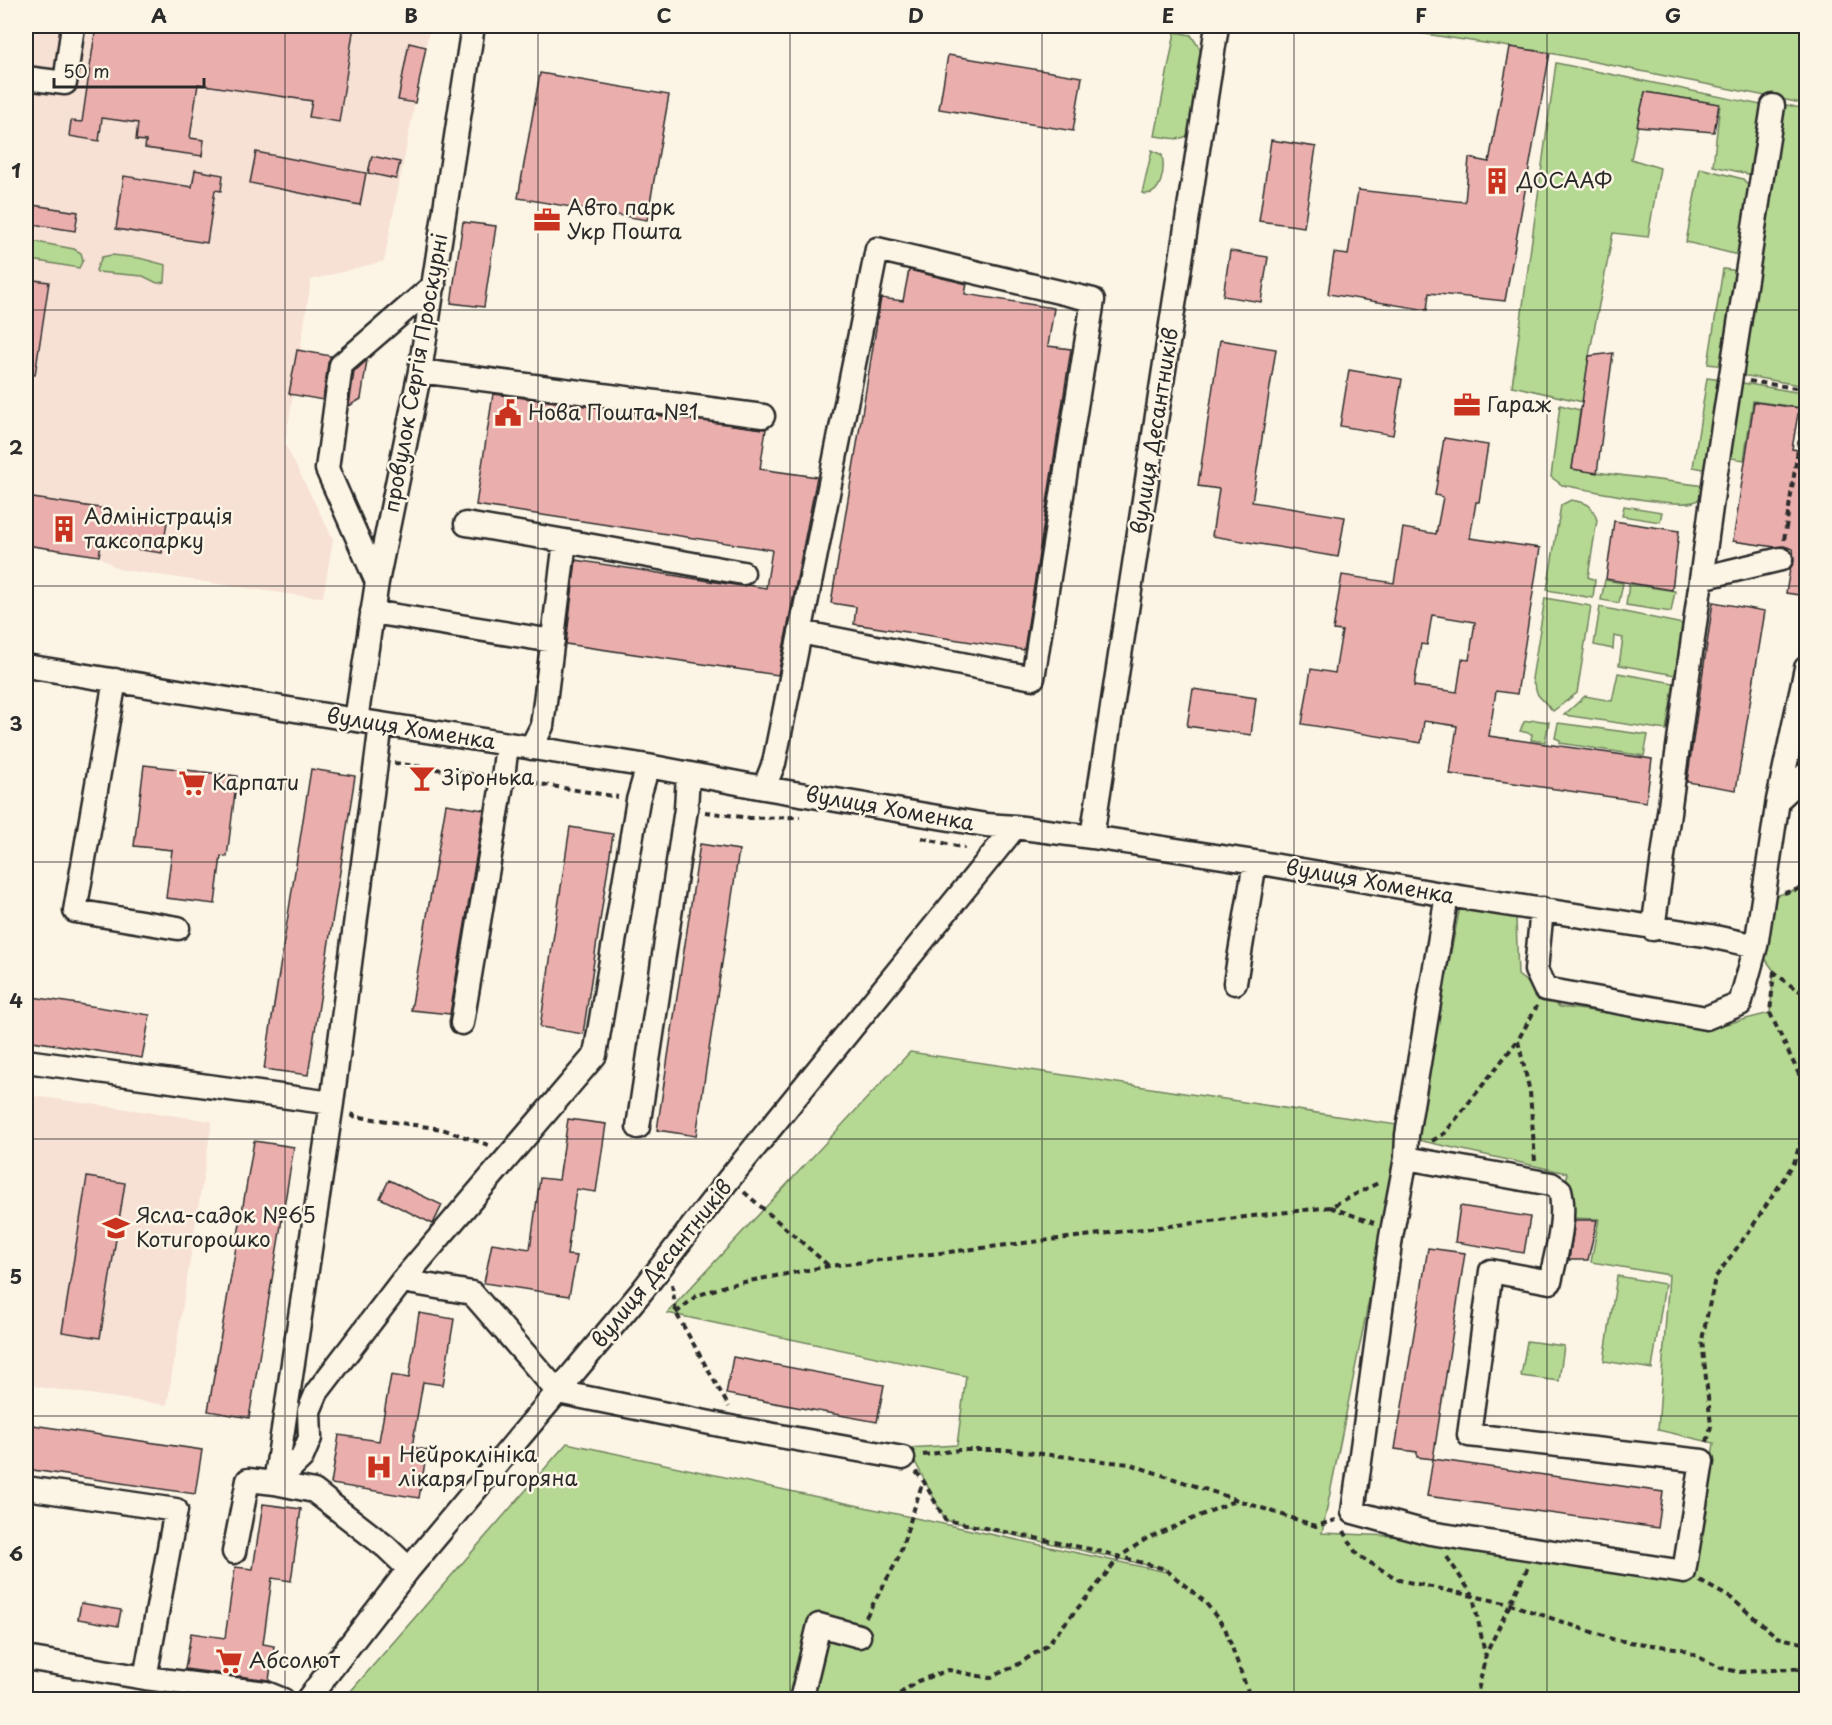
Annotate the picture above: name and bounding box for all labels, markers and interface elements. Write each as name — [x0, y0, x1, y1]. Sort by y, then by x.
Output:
text: A — [151, 0, 167, 30]
text: B — [404, 0, 418, 30]
text: C — [656, 0, 672, 30]
text: D — [908, 0, 924, 30]
text: E — [1162, 0, 1174, 30]
text: F — [1415, 0, 1427, 30]
text: G — [1665, 0, 1681, 30]
scale bar — [54, 51, 204, 89]
text: 50 m — [63, 57, 110, 84]
text: 1 — [11, 155, 21, 185]
place label: ДОСААФ — [1516, 163, 1612, 195]
building icon: ДОСААФ — [1482, 166, 1512, 196]
place label: Авто парк Укр Пошта — [567, 190, 683, 246]
office icon: Авто парк Укр Пошта — [532, 205, 562, 235]
street label: провулок Сергія Проскурні — [374, 230, 454, 515]
street label: вулиця Десантників — [1121, 325, 1185, 536]
place label: Гараж — [1487, 387, 1552, 419]
office icon: Гараж — [1452, 390, 1482, 420]
place label: Нова Пошта №1 — [528, 395, 698, 427]
public building icon: Нова Пошта №1 — [493, 398, 523, 428]
text: 2 — [9, 432, 23, 462]
place label: Адміністрація таксопарку — [84, 499, 233, 555]
building icon: Адміністрація таксопарку — [49, 514, 79, 544]
street label: вулиця Хоменка — [325, 698, 498, 756]
text: 3 — [9, 708, 23, 738]
place label: Зіронька — [441, 760, 534, 792]
bar icon: Зіронька — [407, 763, 437, 793]
place label: Карпати — [212, 765, 299, 797]
supermarket icon: Карпати — [177, 768, 207, 798]
street label: вулиця Хоменка — [804, 776, 977, 838]
street label: вулиця Хоменка — [1284, 849, 1457, 911]
text: 4 — [9, 985, 23, 1015]
street label: вулиця Десантників — [582, 1172, 739, 1354]
place label: Ясла-садок №65 Котигорошко — [136, 1198, 316, 1254]
school or university icon: Ясла-садок №65 Котигорошко — [101, 1213, 131, 1243]
text: 5 — [10, 1261, 22, 1291]
place label: Нейроклініка лікаря Григоряна — [398, 1437, 578, 1493]
hospital icon: Нейроклініка лікаря Григоряна — [364, 1452, 394, 1482]
text: 6 — [9, 1538, 23, 1568]
place label: Абсолют — [249, 1643, 341, 1675]
supermarket icon: Абсолют — [214, 1646, 244, 1676]

